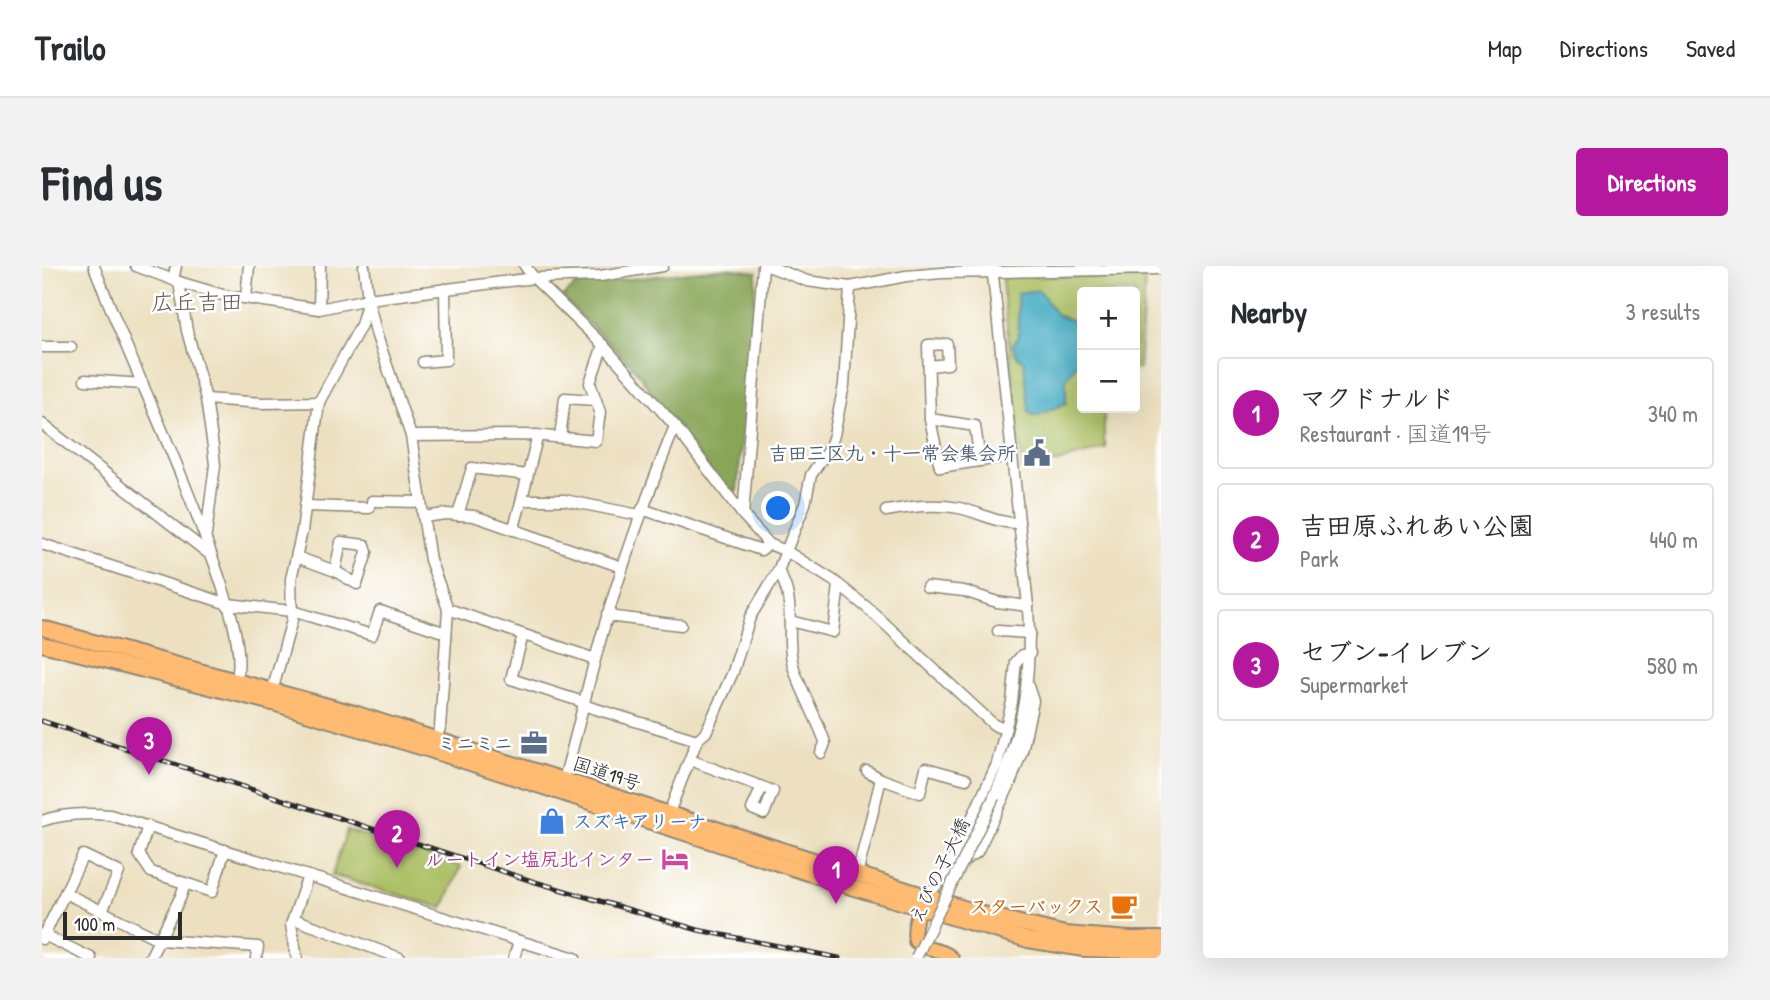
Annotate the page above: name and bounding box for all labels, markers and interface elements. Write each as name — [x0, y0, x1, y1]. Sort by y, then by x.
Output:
text: Trailo — [35, 26, 106, 70]
text: Map — [1488, 32, 1522, 64]
text: Directions — [1560, 32, 1648, 64]
text: Saved — [1686, 32, 1735, 64]
button: Directions — [1576, 148, 1728, 216]
text: Find us — [42, 149, 162, 215]
district label: 広丘吉田 — [151, 286, 243, 317]
map controls — [1077, 287, 1140, 413]
button: + — [1077, 287, 1140, 350]
text: Nearby — [1231, 292, 1307, 332]
text: 3 results — [1625, 296, 1700, 327]
button: − — [1077, 350, 1140, 413]
text: マクドナルド — [1300, 380, 1455, 415]
text: 1 — [1252, 398, 1260, 429]
text: 340 m — [1648, 398, 1698, 429]
text: Restaurant · 国道19号 — [1300, 418, 1492, 449]
public building icon: 吉田三区九・十一常会集会所 — [1022, 438, 1052, 468]
place label: 吉田三区九・十一常会集会所 — [769, 440, 1016, 466]
your location — [761, 491, 795, 525]
text: 吉田原ふれあい公園 — [1300, 508, 1534, 543]
text: 2 — [1251, 524, 1261, 555]
text: 440 m — [1650, 524, 1698, 555]
text: Park — [1300, 543, 1338, 574]
text: セブン-イレブン — [1300, 634, 1493, 669]
text: 3 — [1251, 650, 1261, 681]
text: 580 m — [1647, 650, 1698, 681]
text: Supermarket — [1300, 669, 1408, 700]
pin: 3 — [126, 717, 172, 775]
office icon: ミニミニ — [519, 728, 549, 758]
place label: ミニミニ — [437, 730, 513, 756]
street label: 国道19号 — [569, 750, 645, 796]
shop icon: スズキアリーナ — [537, 806, 567, 836]
place label: スズキアリーナ — [573, 808, 707, 834]
pin: 2 — [374, 810, 420, 868]
street label: えびの子大橋 — [902, 813, 976, 927]
hotel icon: ルートイン塩尻北インター — [660, 844, 690, 874]
place label: ルートイン塩尻北インター — [425, 846, 654, 872]
pin: 1 — [813, 846, 859, 904]
cafe icon: スターバックス — [1109, 891, 1139, 921]
place label: スターバックス — [970, 893, 1103, 919]
scale bar — [63, 909, 182, 941]
text: 100 m — [74, 911, 115, 937]

